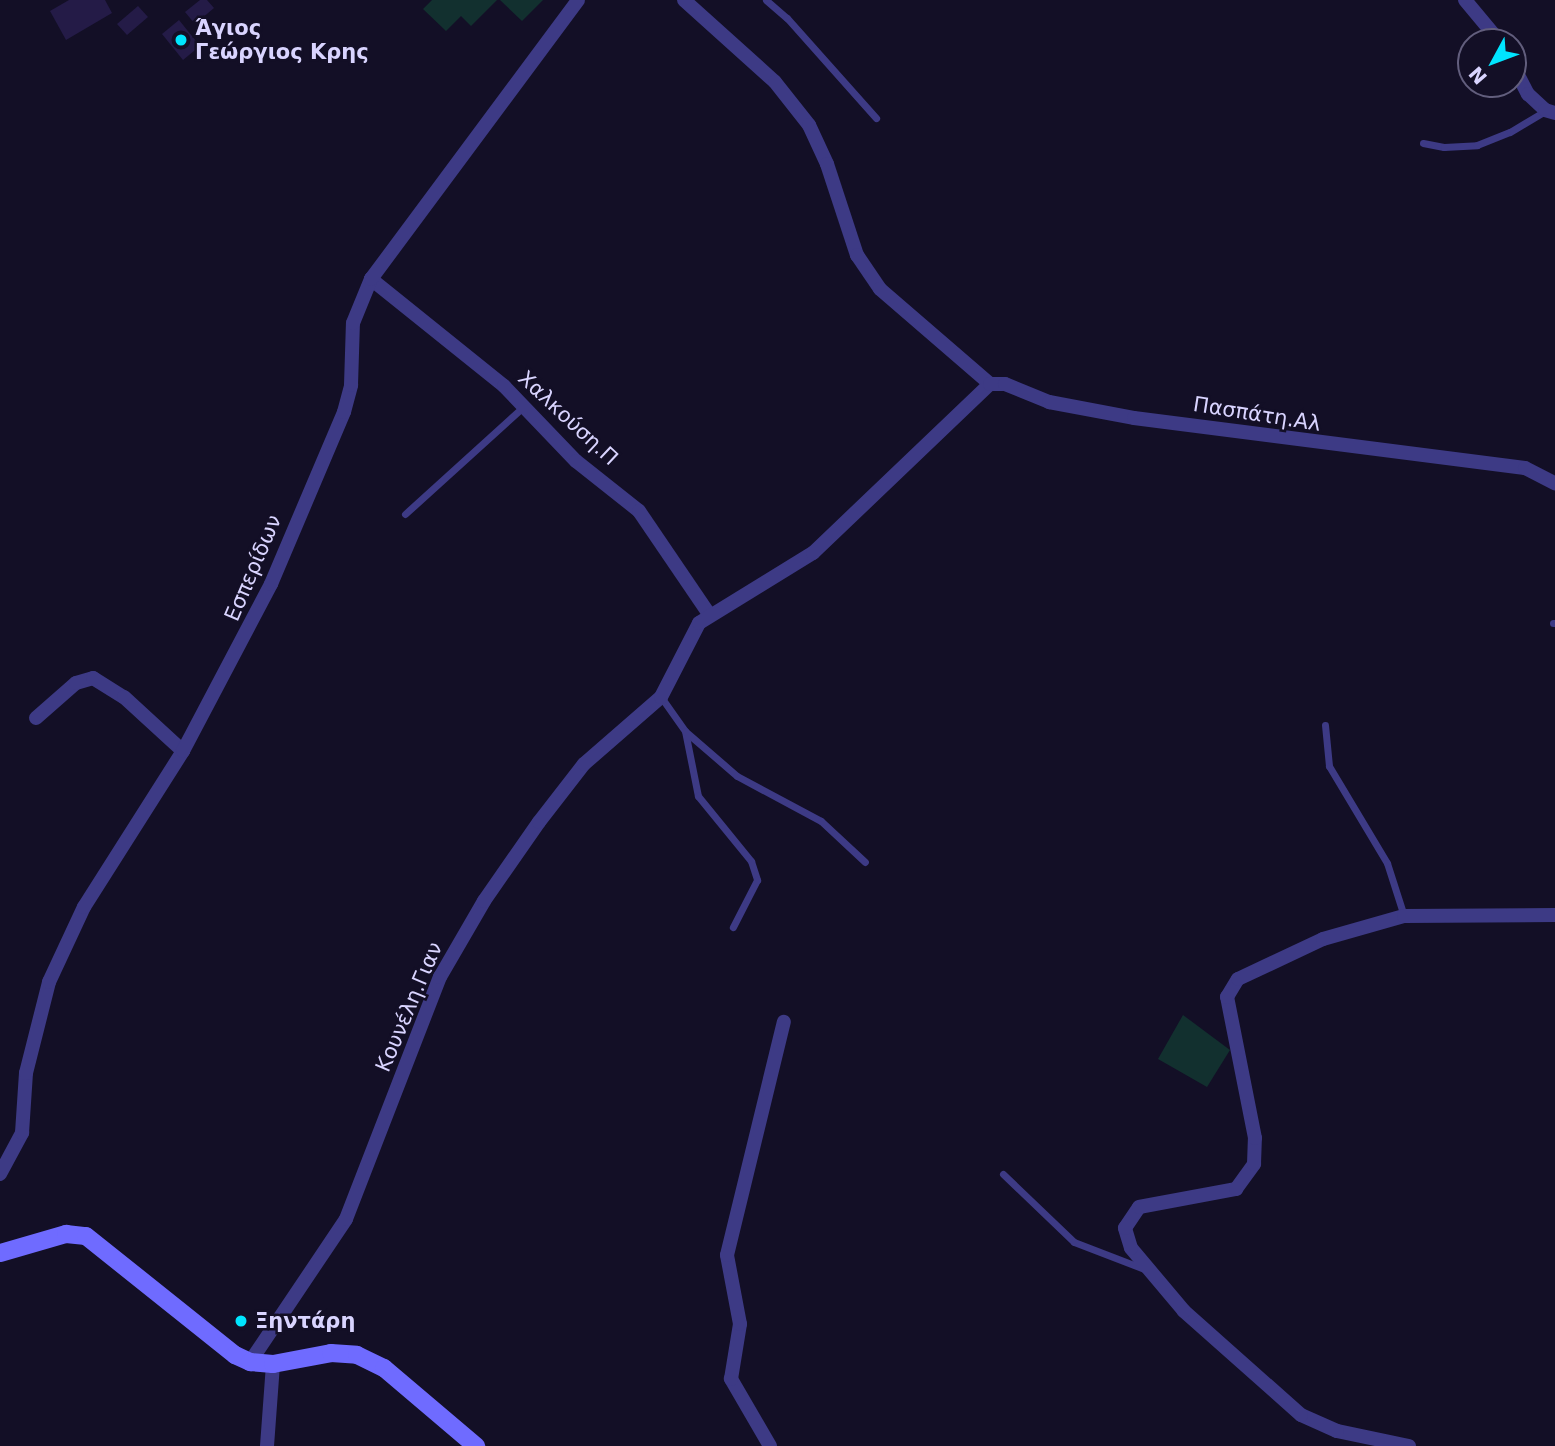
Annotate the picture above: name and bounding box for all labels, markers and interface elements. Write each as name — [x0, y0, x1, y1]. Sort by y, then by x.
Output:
place label: Άγιος Γεώργιος Κρης — [195, 15, 369, 65]
north arrow — [1457, 28, 1527, 98]
marker: Άγιος Γεώργιος Κρης — [173, 32, 189, 48]
text: N — [1464, 62, 1491, 89]
street label: Χαλκούση.Π — [513, 365, 623, 471]
street label: Πασπάτη.Αλ — [1191, 391, 1323, 437]
street label: Εσπερίδων — [219, 511, 287, 625]
street label: Κουνέλη.Γιαν — [370, 938, 448, 1076]
place label: Ξηντάρη — [255, 1308, 355, 1334]
marker: Ξηντάρη — [233, 1313, 249, 1329]

